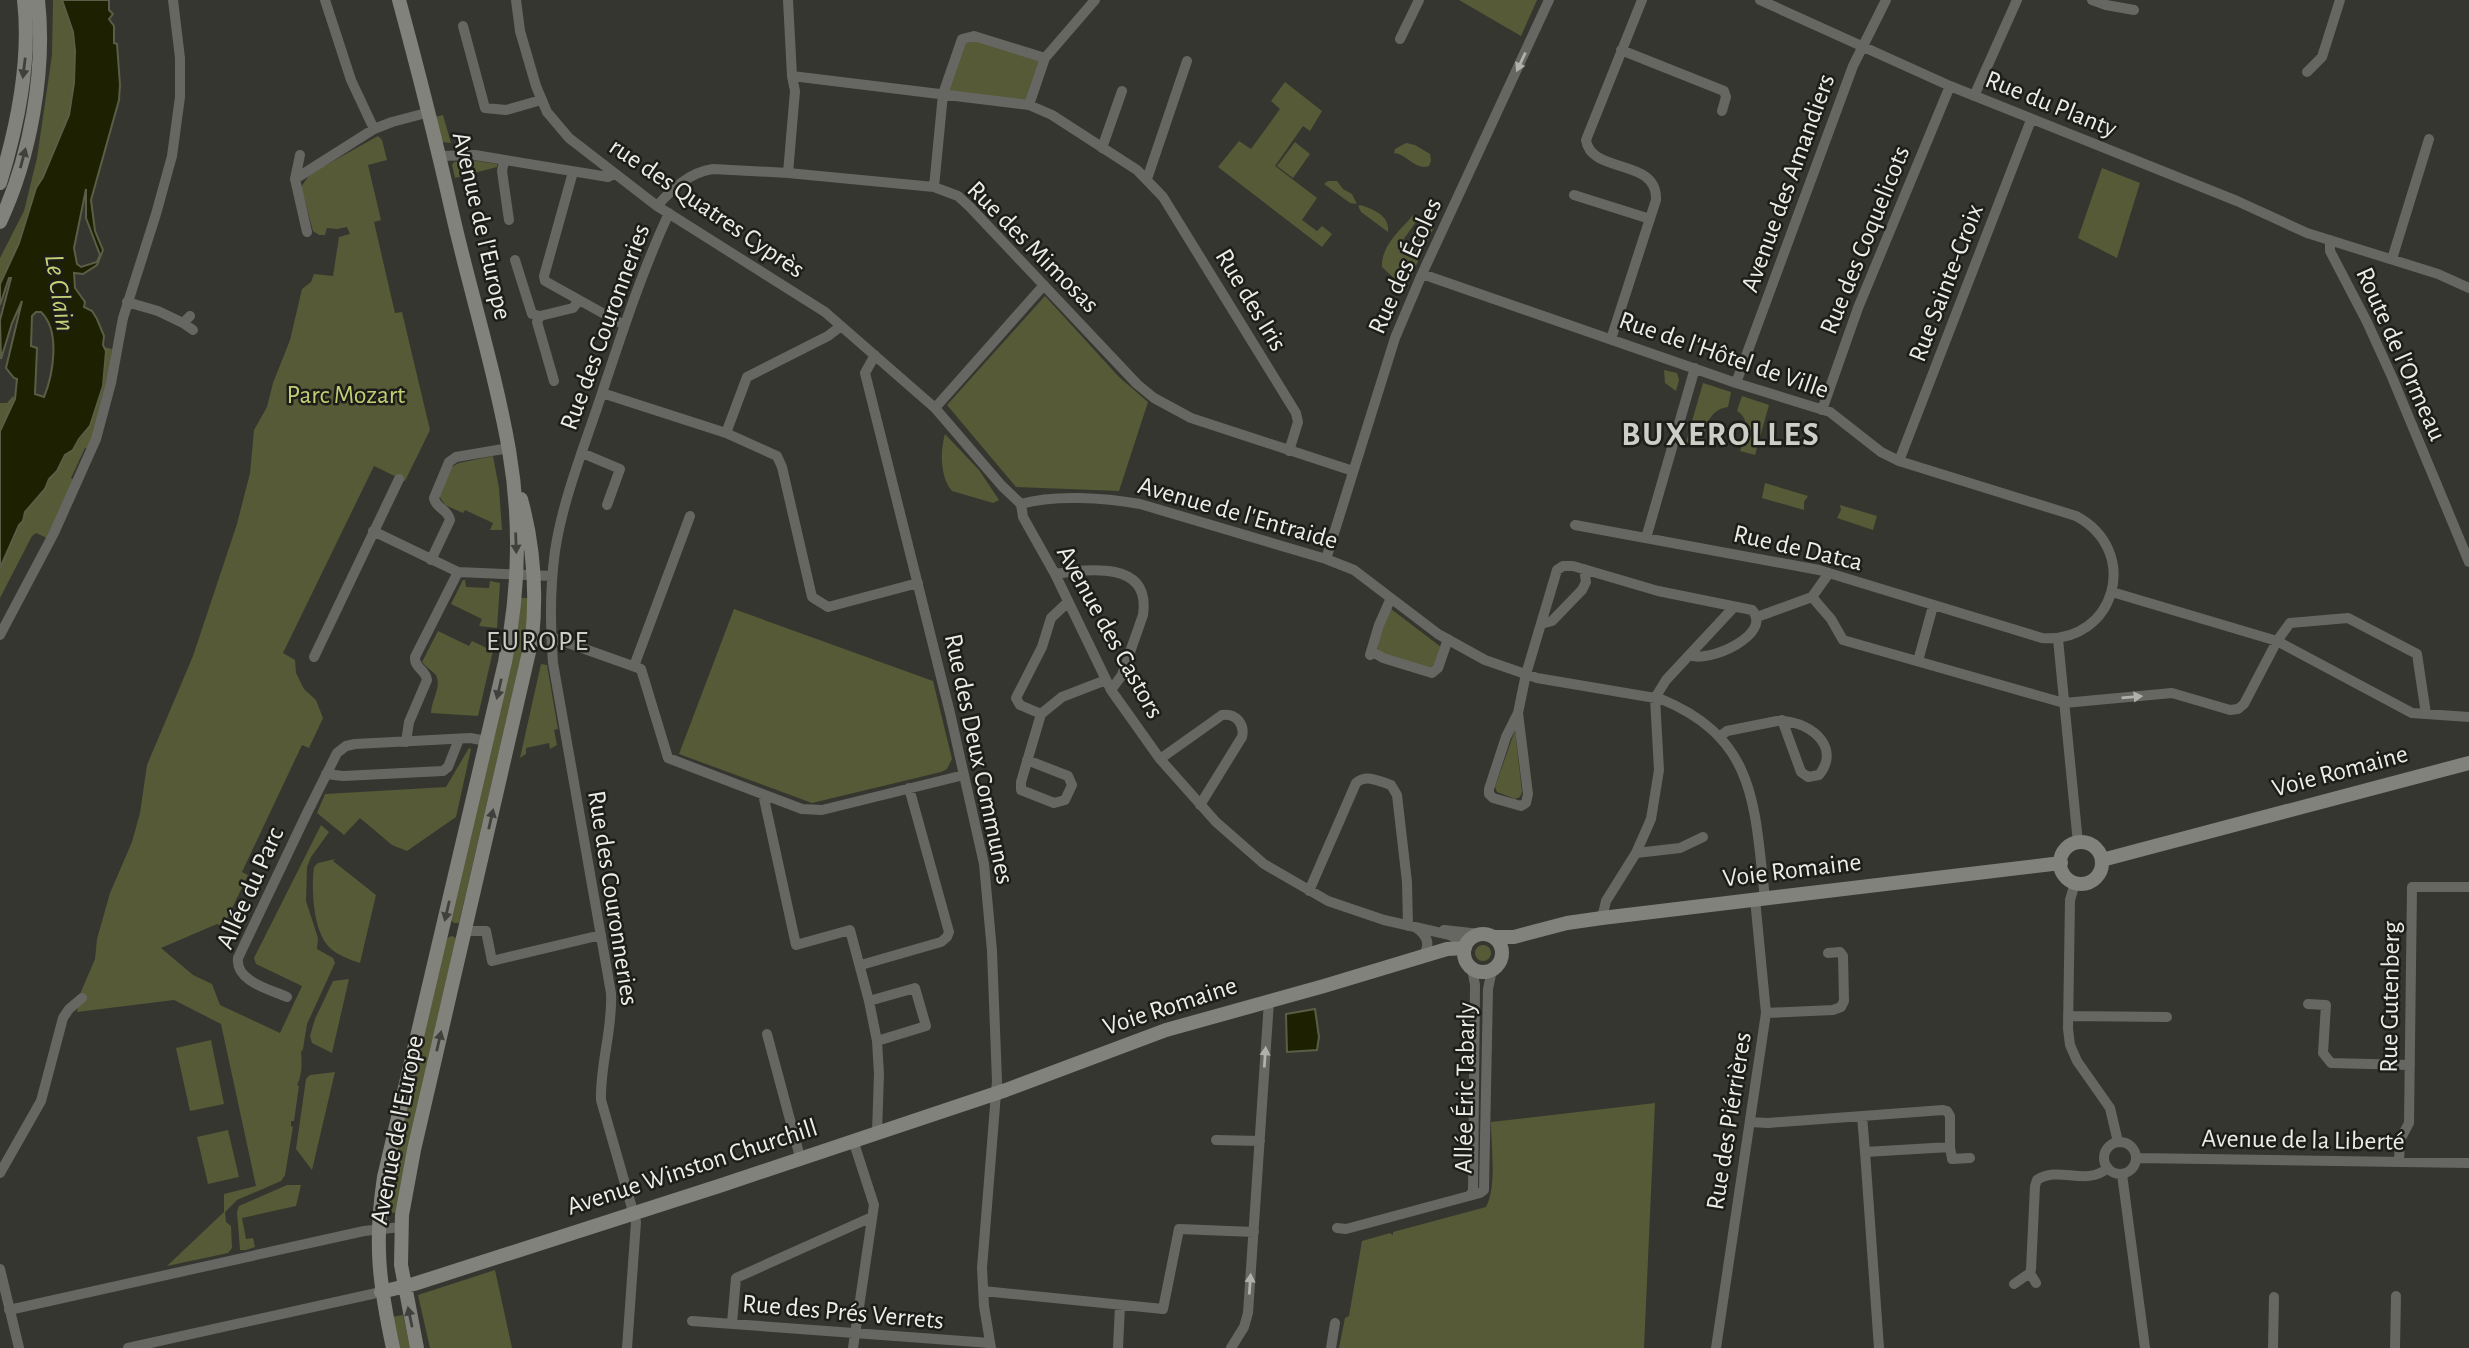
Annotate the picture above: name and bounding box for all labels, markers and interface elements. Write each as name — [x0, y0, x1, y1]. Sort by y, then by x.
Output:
one-way arrow — [1515, 52, 1526, 72]
one-way arrow — [19, 57, 30, 79]
street label: Rue du Planty — [1982, 66, 2120, 142]
street label: Avenue des Amandiers — [1736, 71, 1840, 295]
street label: Avenue de l'Europe — [448, 130, 516, 322]
street label: rue des Quatres Cyprès — [605, 133, 809, 283]
street label: Rue des Coquelicots — [1815, 142, 1915, 338]
one-way arrow — [18, 147, 28, 168]
street label: Rue des Mimosas — [962, 176, 1104, 318]
street label: Rue des Écoles — [1362, 193, 1446, 338]
street label: Rue Sainte-Croix — [1904, 201, 1988, 365]
street label: Rue des Couronneries — [556, 220, 654, 434]
street label: Rue des Iris — [1211, 245, 1291, 355]
water label: Le Clain — [39, 252, 79, 334]
street label: Route de l'Ormeau — [2351, 263, 2451, 445]
street label: Rue de l'Hôtel de Ville — [1616, 307, 1832, 403]
park label: Parc Mozart — [287, 382, 405, 408]
district label: BUXEROLLES — [1621, 419, 1821, 452]
street label: Avenue de l'Entraide — [1135, 472, 1341, 554]
street label: Rue de Datca — [1731, 521, 1865, 575]
one-way arrow — [511, 533, 522, 555]
street label: Avenue des Castors — [1052, 541, 1168, 723]
district label: EUROPE — [486, 628, 590, 656]
street label: Rue des Deux Communes — [940, 631, 1018, 887]
one-way arrow — [493, 678, 504, 700]
one-way arrow — [2121, 691, 2143, 702]
street label: Voie Romaine — [2269, 740, 2411, 802]
street label: Rue des Couronneries — [583, 789, 643, 1007]
one-way arrow — [486, 808, 497, 830]
street label: Allée du Parc — [212, 823, 288, 953]
street label: Voie Romaine — [1721, 849, 1863, 891]
one-way arrow — [441, 900, 452, 922]
street label: Rue Gutenberg — [2376, 921, 2404, 1073]
street label: Voie Romaine — [1100, 972, 1240, 1040]
street label: Allée Éric Tabarly — [1449, 1002, 1479, 1174]
one-way arrow — [434, 1030, 445, 1052]
street label: Rue des Piérrières — [1702, 1030, 1756, 1212]
street label: Avenue de l'Europe — [366, 1033, 428, 1227]
one-way arrow — [1260, 1046, 1271, 1068]
street label: Avenue Winston Churchill — [563, 1114, 821, 1220]
street label: Avenue de la Liberté — [2201, 1125, 2405, 1155]
one-way arrow — [1245, 1273, 1256, 1295]
street label: Rue des Prés Verrets — [741, 1290, 945, 1334]
one-way arrow — [405, 1306, 416, 1328]

